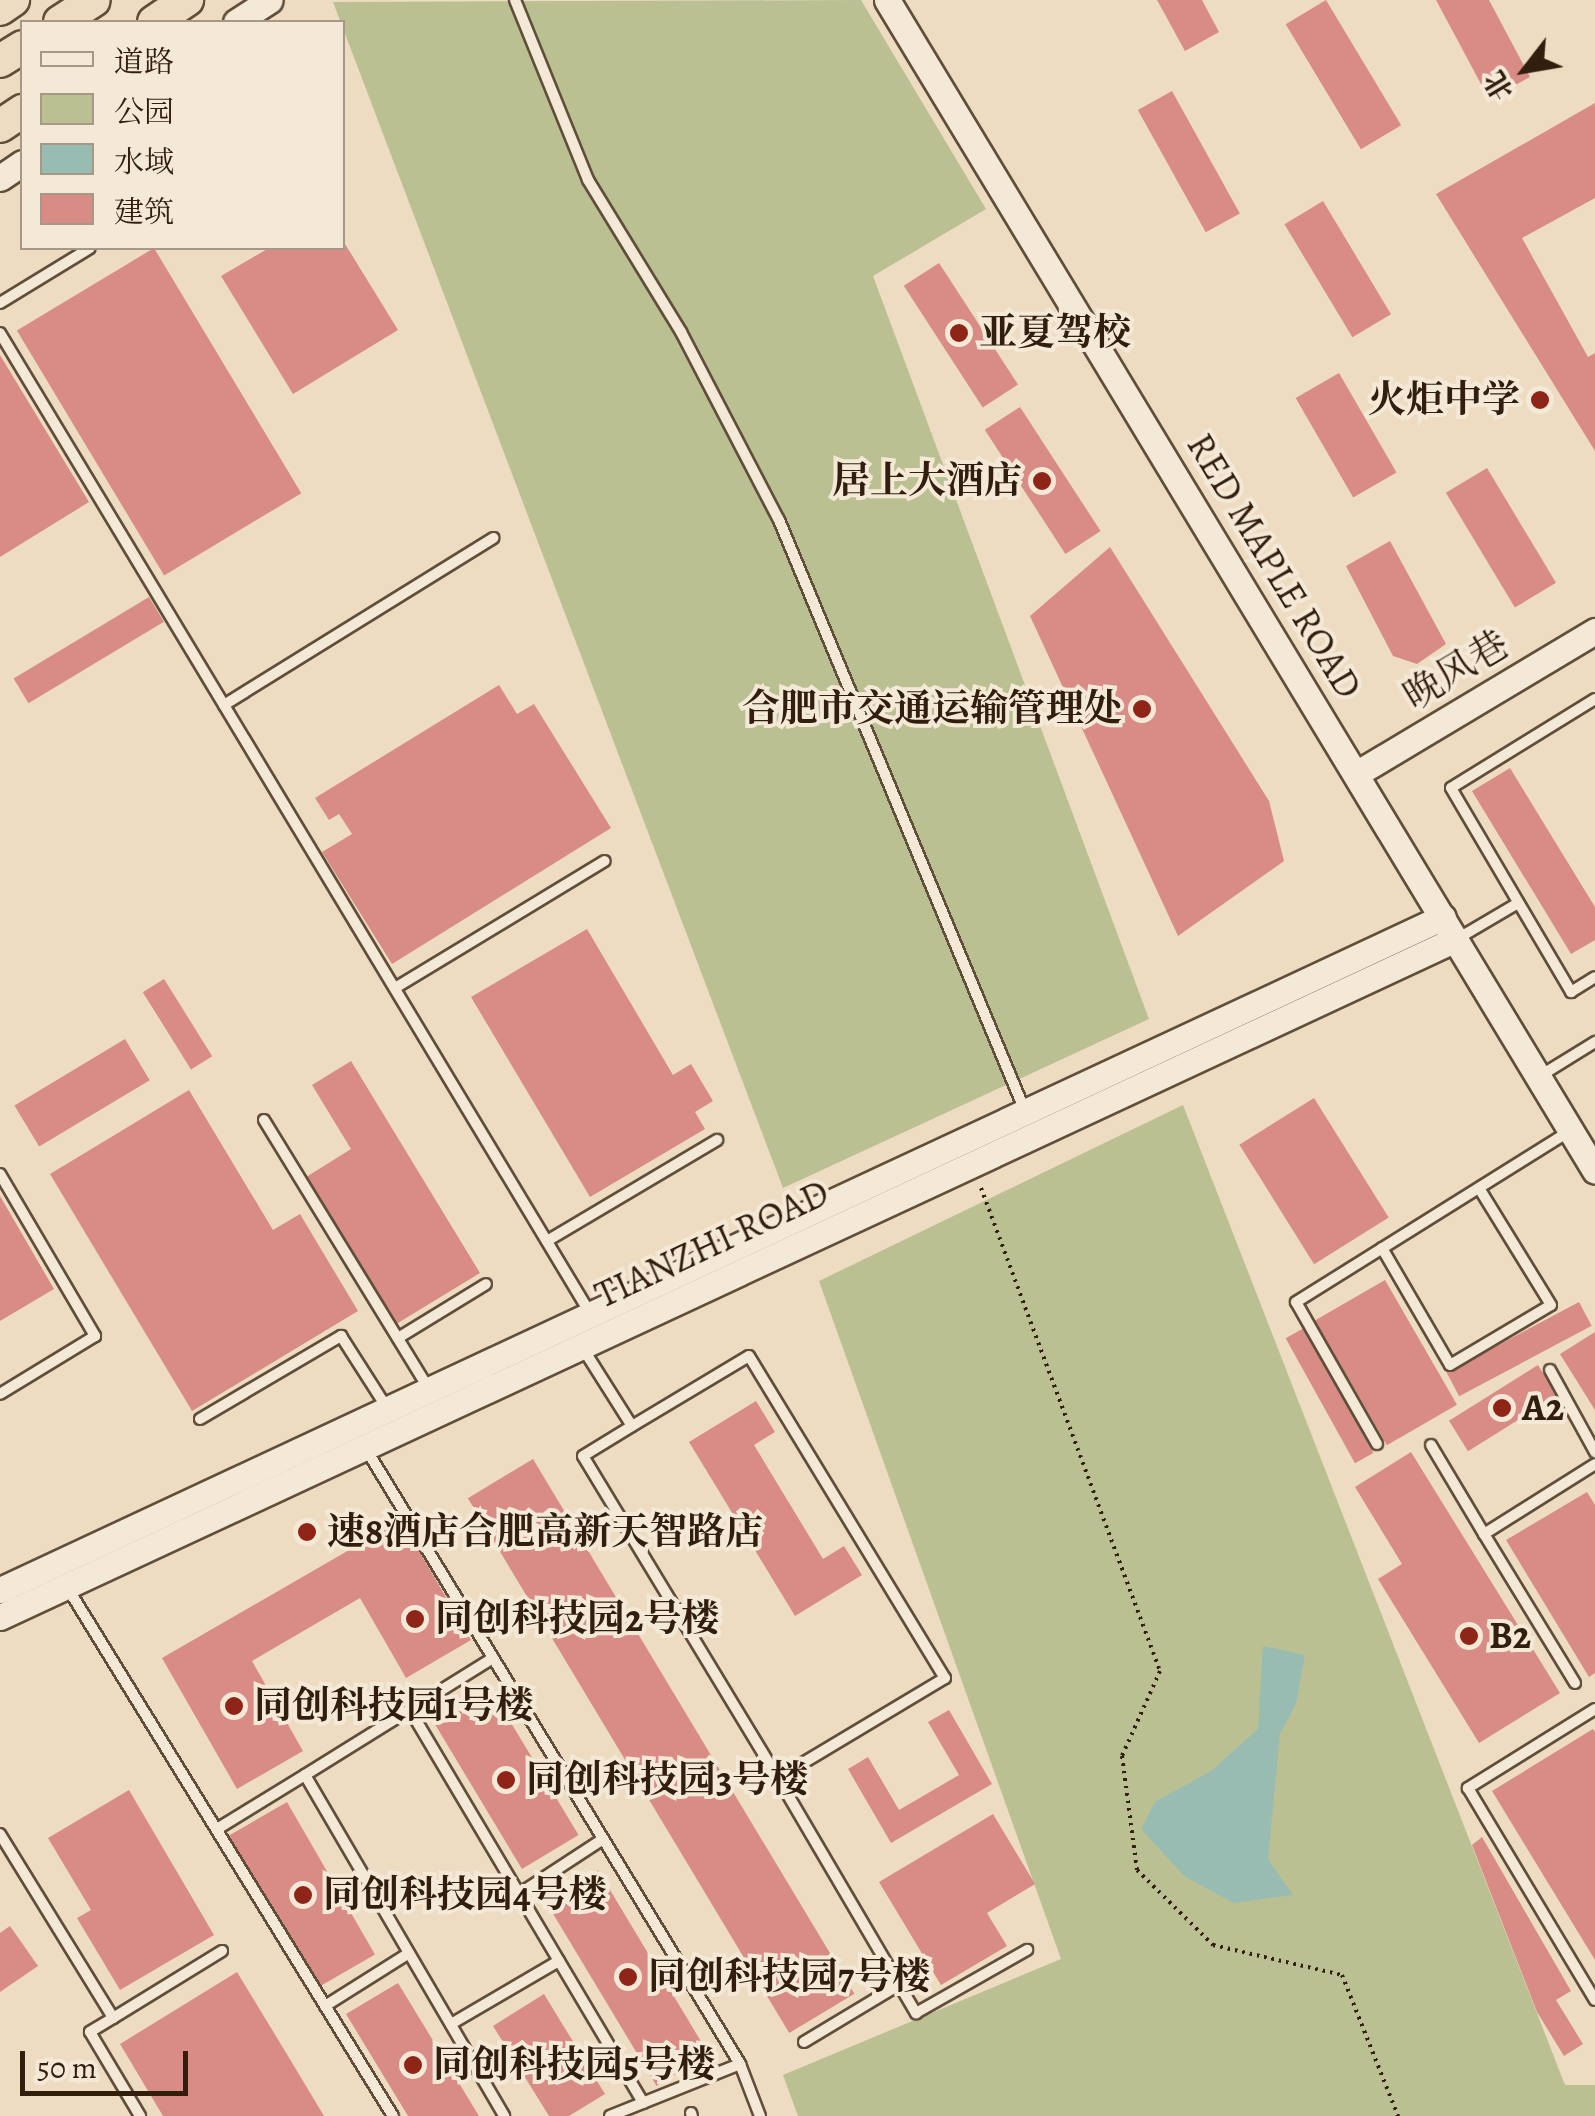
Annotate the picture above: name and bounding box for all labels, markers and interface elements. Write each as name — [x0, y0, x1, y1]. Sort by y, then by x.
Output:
legend — [20, 20, 345, 250]
north arrow — [1475, 20, 1575, 120]
text: 道路 — [114, 42, 174, 82]
text: 北 — [1476, 64, 1523, 107]
text: 公园 — [114, 92, 174, 132]
text: 水域 — [114, 142, 174, 182]
text: 建筑 — [114, 192, 174, 232]
place label: 亚夏驾校 — [979, 310, 1131, 356]
marker: 亚夏驾校 — [948, 322, 970, 344]
place label: 火炬中学 — [1368, 377, 1520, 423]
marker: 火炬中学 — [1529, 389, 1551, 411]
street label: RED MAPLE ROAD — [1177, 425, 1371, 707]
place label: 居上大酒店 — [832, 458, 1022, 504]
marker: 居上大酒店 — [1031, 470, 1053, 492]
street label: 晚风巷 — [1395, 621, 1517, 719]
place label: 合肥市交通运输管理处 — [742, 686, 1122, 732]
marker: 合肥市交通运输管理处 — [1131, 698, 1153, 720]
street label: TIANZHI ROAD — [588, 1170, 836, 1318]
place label: A2 — [1522, 1385, 1564, 1431]
marker: A2 — [1491, 1397, 1513, 1419]
place label: 速8酒店合肥高新天智路店 — [327, 1509, 763, 1555]
marker: 速8酒店合肥高新天智路店 — [296, 1521, 318, 1543]
place label: 同创科技园2号楼 — [435, 1596, 719, 1642]
marker: 同创科技园2号楼 — [404, 1608, 426, 1630]
place label: B2 — [1489, 1613, 1531, 1659]
marker: B2 — [1458, 1625, 1480, 1647]
place label: 同创科技园1号楼 — [254, 1683, 534, 1729]
marker: 同创科技园1号楼 — [223, 1695, 245, 1717]
place label: 同创科技园3号楼 — [526, 1757, 808, 1803]
marker: 同创科技园3号楼 — [495, 1769, 517, 1791]
place label: 同创科技园4号楼 — [323, 1872, 607, 1918]
marker: 同创科技园4号楼 — [292, 1884, 314, 1906]
place label: 同创科技园7号楼 — [648, 1954, 930, 2000]
marker: 同创科技园7号楼 — [617, 1966, 639, 1988]
scale bar — [25, 2031, 192, 2093]
place label: 同创科技园5号楼 — [433, 2042, 715, 2088]
text: 50 m — [37, 2048, 97, 2088]
marker: 同创科技园5号楼 — [402, 2054, 424, 2076]

